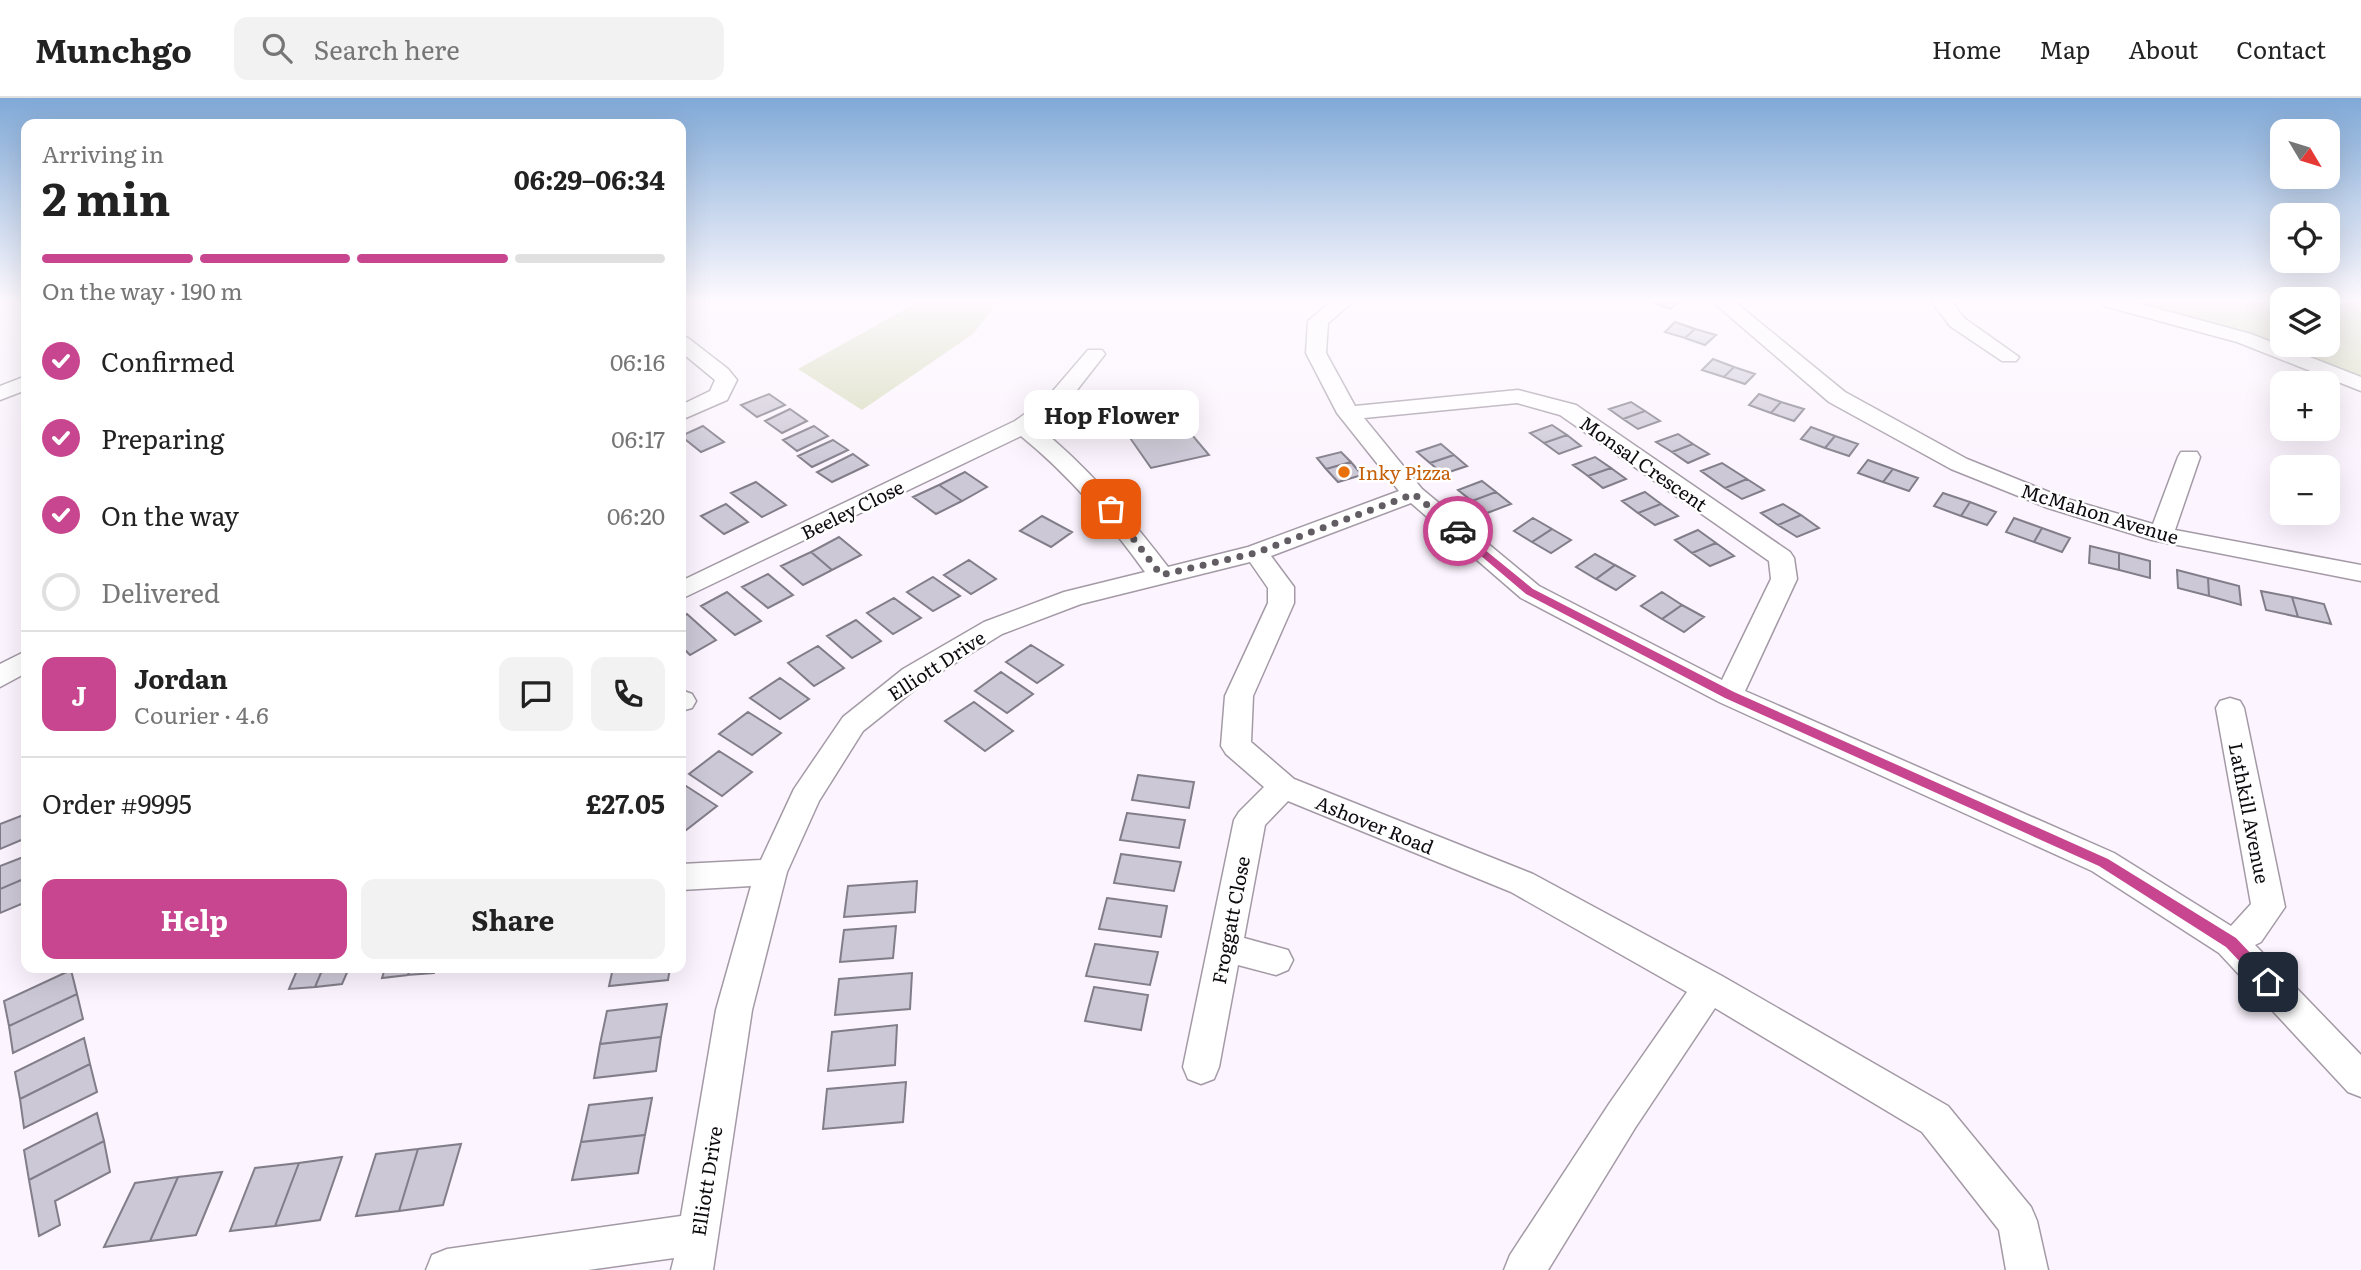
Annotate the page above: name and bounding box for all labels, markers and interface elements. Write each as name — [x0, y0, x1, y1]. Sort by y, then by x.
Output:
search box — [234, 17, 724, 80]
text: Munchgo — [35, 24, 192, 73]
icon: search — [258, 29, 296, 67]
text: Search here — [314, 29, 460, 68]
text: Home — [1932, 31, 2001, 66]
text: Map — [2039, 31, 2090, 66]
text: About — [2128, 31, 2198, 66]
text: Contact — [2236, 31, 2326, 66]
north arrow — [2270, 119, 2340, 189]
map controls — [2270, 119, 2340, 525]
text: Arriving in — [42, 136, 164, 170]
text: 06:29–06:34 — [514, 159, 665, 198]
text: 2 min — [42, 162, 171, 230]
button: locate — [2270, 203, 2340, 273]
text: On the way · 190 m — [42, 273, 243, 307]
button: layers — [2270, 287, 2340, 357]
text: Confirmed — [101, 341, 235, 380]
icon: check — [42, 342, 80, 380]
text: 06:16 — [610, 344, 665, 378]
button: + — [2270, 371, 2340, 441]
callout: Hop Flower — [1024, 390, 1198, 439]
text: Hop Flower — [1044, 397, 1179, 431]
street label: Monsal Crescent — [1575, 409, 1714, 518]
text: Preparing — [101, 418, 224, 457]
icon: check — [42, 419, 80, 457]
text: 06:17 — [611, 421, 665, 455]
button: − — [2270, 455, 2340, 525]
place label: Inky Pizza — [1358, 458, 1452, 486]
marker: Inky Pizza — [1336, 464, 1352, 480]
street label: Beeley Close — [796, 472, 908, 546]
street label: McMahon Avenue — [2018, 476, 2182, 550]
pin — [1081, 479, 1141, 539]
icon: bag — [1092, 490, 1130, 528]
text: On the way — [101, 495, 239, 534]
icon: check — [42, 496, 80, 534]
courier — [1423, 496, 1493, 566]
text: 06:20 — [607, 498, 665, 532]
icon: car — [1439, 512, 1477, 550]
text: Delivered — [101, 572, 220, 611]
street label: Elliott Drive — [882, 623, 990, 707]
button: chat — [499, 657, 573, 731]
button: phone — [591, 657, 665, 731]
text: Jordan — [134, 658, 228, 697]
text: J — [72, 675, 86, 714]
text: Courier · 4.6 — [134, 697, 269, 731]
street label: Lathkill Avenue — [2223, 740, 2277, 886]
text: Order #9995 — [42, 783, 192, 822]
text: £27.05 — [586, 783, 665, 822]
street label: Ashover Road — [1312, 788, 1439, 861]
street label: Froggatt Close — [1204, 854, 1256, 986]
button: Help — [42, 879, 347, 959]
button: Share — [361, 879, 665, 959]
pin — [2238, 952, 2298, 1012]
icon: home — [2249, 963, 2287, 1001]
street label: Elliott Drive — [683, 1124, 729, 1238]

